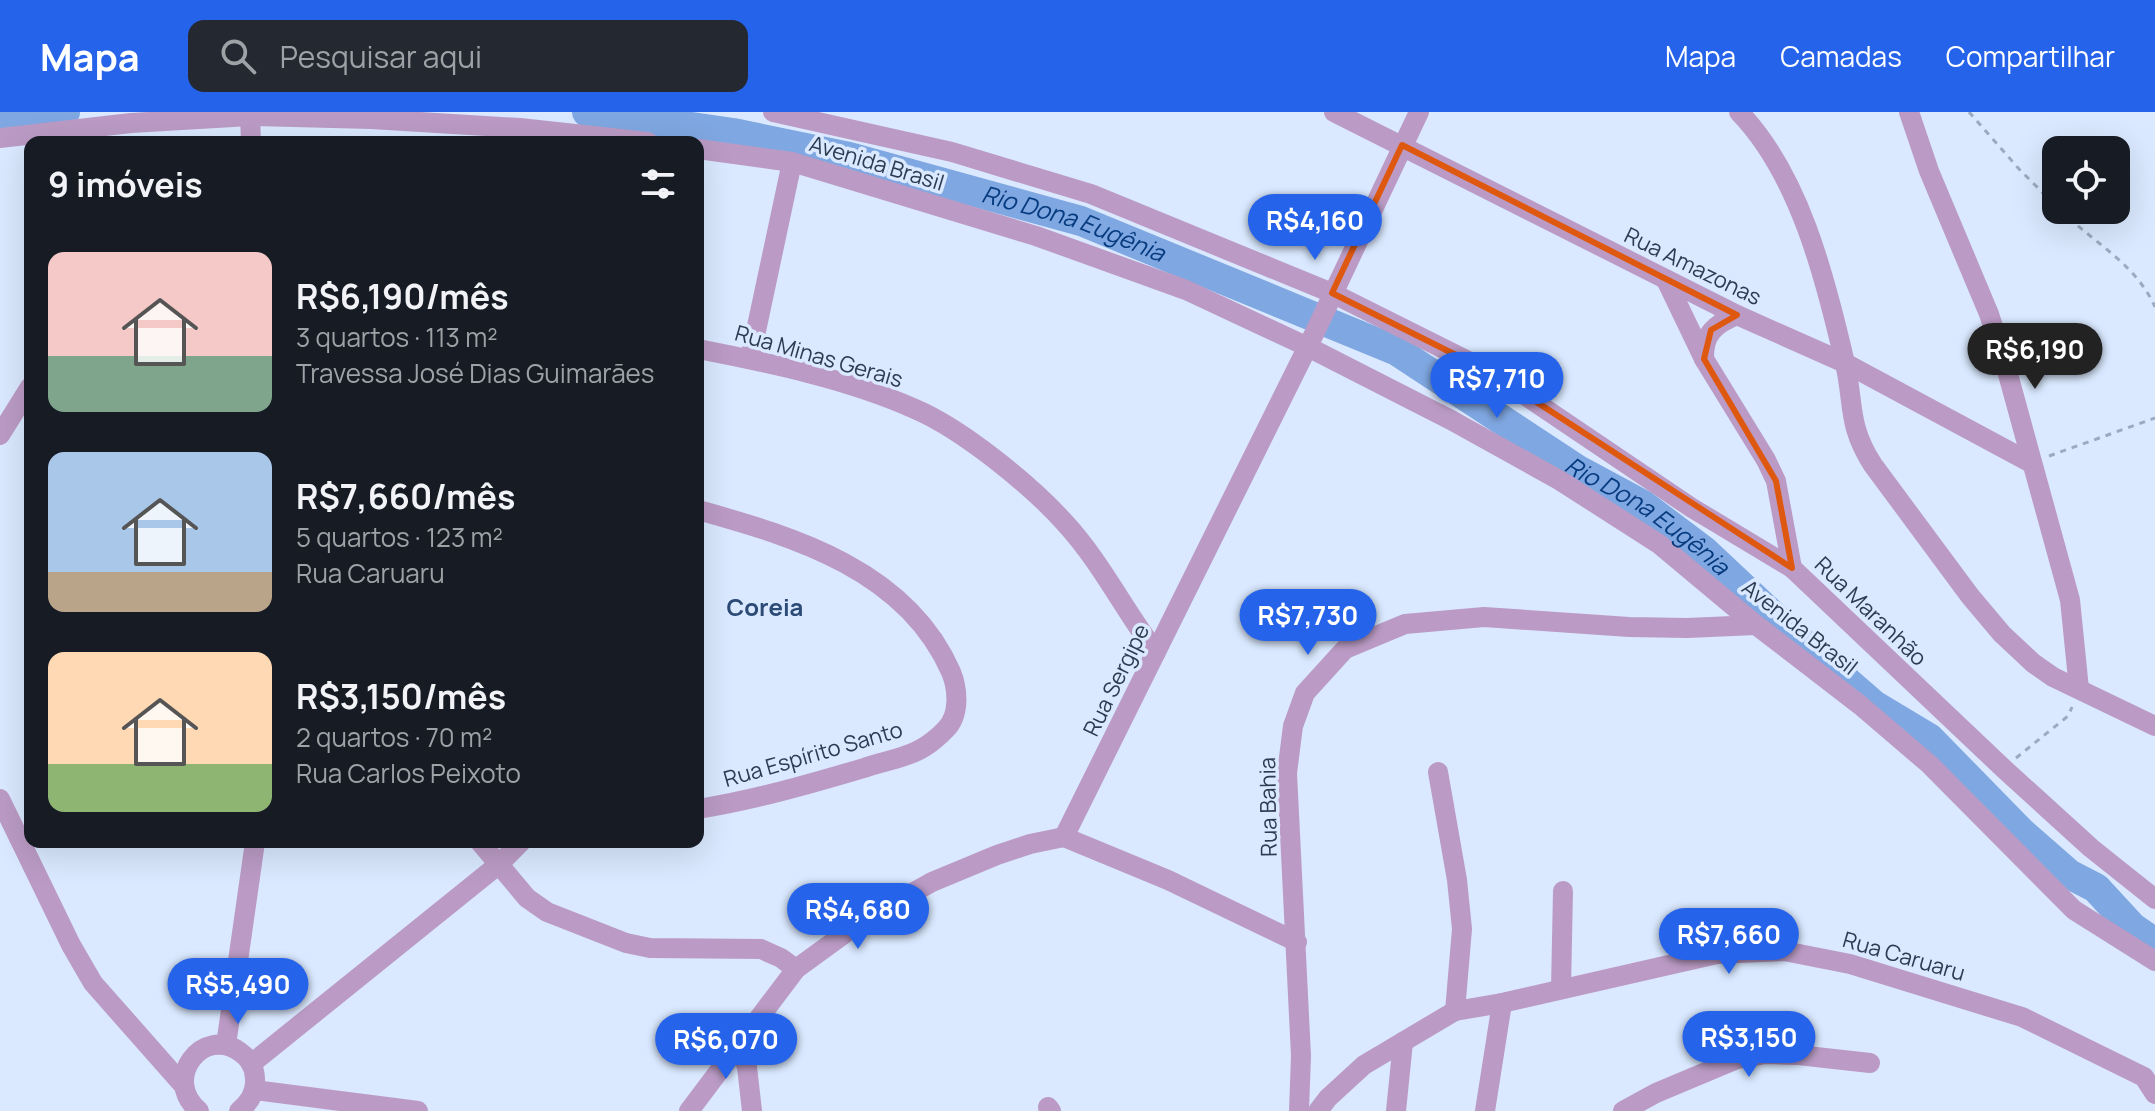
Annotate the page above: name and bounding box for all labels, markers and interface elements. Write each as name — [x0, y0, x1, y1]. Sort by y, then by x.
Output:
search box — [188, 20, 748, 92]
text: Mapa — [40, 30, 140, 82]
icon: search — [216, 34, 260, 78]
text: Pesquisar aqui — [280, 36, 482, 77]
text: Mapa — [1665, 37, 1736, 75]
text: Camadas — [1780, 37, 1902, 75]
text: Compartilhar — [1946, 37, 2115, 75]
street label: Avenida Brasil — [806, 128, 948, 198]
map controls — [2042, 136, 2130, 224]
button: locate — [2042, 136, 2130, 224]
text: 9 imóveis — [48, 161, 203, 207]
icon: filters — [636, 162, 680, 206]
water label: Rio Dona Eugênia — [978, 176, 1172, 269]
pin: R$4,160 — [1241, 194, 1389, 262]
text: R$4,160 — [1266, 202, 1364, 238]
street label: Rua Amazonas — [1619, 220, 1767, 312]
text: R$6,190/mês — [296, 273, 509, 319]
icon: home — [112, 284, 208, 380]
street label: Rua Minas Gerais — [732, 318, 906, 394]
text: 3 quartos · 113 m² — [296, 319, 498, 355]
pin: R$6,190 — [1961, 323, 2109, 391]
text: R$6,190 — [1985, 331, 2085, 367]
pin: R$7,710 — [1423, 352, 1571, 420]
text: Travessa José Dias Guimarães — [296, 355, 654, 391]
text: R$7,710 — [1448, 360, 1546, 396]
water label: Rio Dona Eugênia — [1559, 448, 1738, 583]
text: R$7,660/mês — [296, 473, 515, 519]
icon: home — [112, 484, 208, 580]
text: 5 quartos · 123 m² — [296, 519, 503, 555]
street label: Rua Maranhão — [1808, 550, 1934, 672]
text: Rua Caruaru — [296, 555, 445, 591]
street label: Avenida Brasil — [1736, 572, 1864, 682]
pin: R$7,730 — [1234, 589, 1382, 657]
district label: Coreia — [727, 590, 803, 623]
text: R$7,730 — [1258, 597, 1358, 633]
street label: Rua Sergipe — [1076, 619, 1156, 741]
text: R$3,150/mês — [296, 673, 506, 719]
icon: home — [112, 684, 208, 780]
street label: Rua Espírito Santo — [720, 714, 906, 794]
text: 2 quartos · 70 m² — [296, 719, 492, 755]
text: Rua Carlos Peixoto — [296, 755, 521, 791]
street label: Rua Bahia — [1252, 757, 1284, 857]
pin: R$4,680 — [784, 883, 932, 951]
text: R$4,680 — [805, 891, 911, 927]
pin: R$7,660 — [1655, 908, 1803, 976]
text: R$7,660 — [1677, 916, 1781, 952]
street label: Rua Caruaru — [1839, 924, 1969, 988]
pin: R$5,490 — [164, 958, 312, 1026]
text: R$5,490 — [185, 966, 291, 1002]
pin: R$3,150 — [1675, 1011, 1823, 1079]
pin: R$6,070 — [652, 1013, 800, 1081]
text: R$3,150 — [1700, 1019, 1798, 1055]
text: R$6,070 — [673, 1021, 779, 1057]

